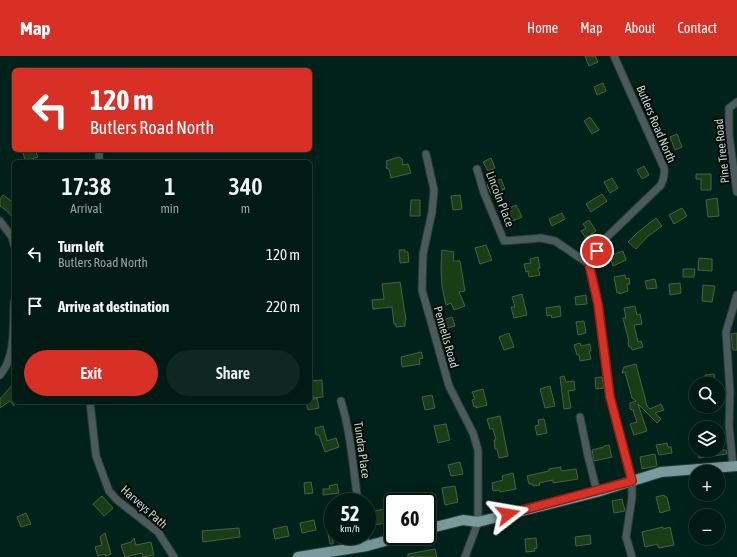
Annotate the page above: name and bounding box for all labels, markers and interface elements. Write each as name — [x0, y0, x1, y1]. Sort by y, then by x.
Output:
text: Map — [20, 17, 51, 39]
text: Home — [527, 20, 558, 36]
text: Map — [580, 20, 603, 36]
text: About — [625, 20, 656, 36]
text: Contact — [678, 20, 717, 36]
street label: Butlers Road North — [633, 83, 679, 165]
icon: left — [24, 84, 76, 136]
text: 120 m — [90, 84, 153, 116]
text: Butlers Road North — [90, 117, 214, 138]
street label: Pine Tree Road — [712, 118, 732, 184]
street label: Lincoln Place — [483, 169, 517, 229]
text: 17:38 — [62, 173, 111, 200]
text: 1 — [164, 173, 175, 200]
text: 340 — [229, 173, 262, 200]
text: Arrival — [70, 201, 102, 216]
text: min — [160, 201, 179, 216]
text: m — [241, 201, 250, 216]
pin — [580, 234, 614, 268]
text: Turn left — [58, 238, 104, 255]
icon: arrive — [586, 240, 608, 262]
icon: left — [24, 243, 46, 265]
text: 120 m — [266, 246, 300, 263]
text: Butlers Road North — [58, 255, 148, 270]
icon: arrive — [24, 295, 46, 317]
text: Arrive at destination — [58, 298, 169, 315]
text: 220 m — [266, 298, 300, 315]
street label: Pennells Road — [431, 305, 461, 369]
button: Exit — [24, 350, 158, 396]
button: Share — [166, 350, 300, 396]
map controls — [689, 377, 725, 545]
button: search — [689, 377, 725, 413]
street label: Tundra Place — [351, 421, 373, 479]
button: layers — [689, 421, 725, 457]
button: + — [689, 465, 725, 501]
street label: Harveys Path — [118, 483, 170, 531]
speed limit sign: 60 — [384, 493, 436, 545]
position arrow — [487, 493, 529, 535]
text: 52 — [341, 502, 359, 525]
button: − — [689, 509, 725, 545]
text: km/h — [340, 523, 360, 534]

